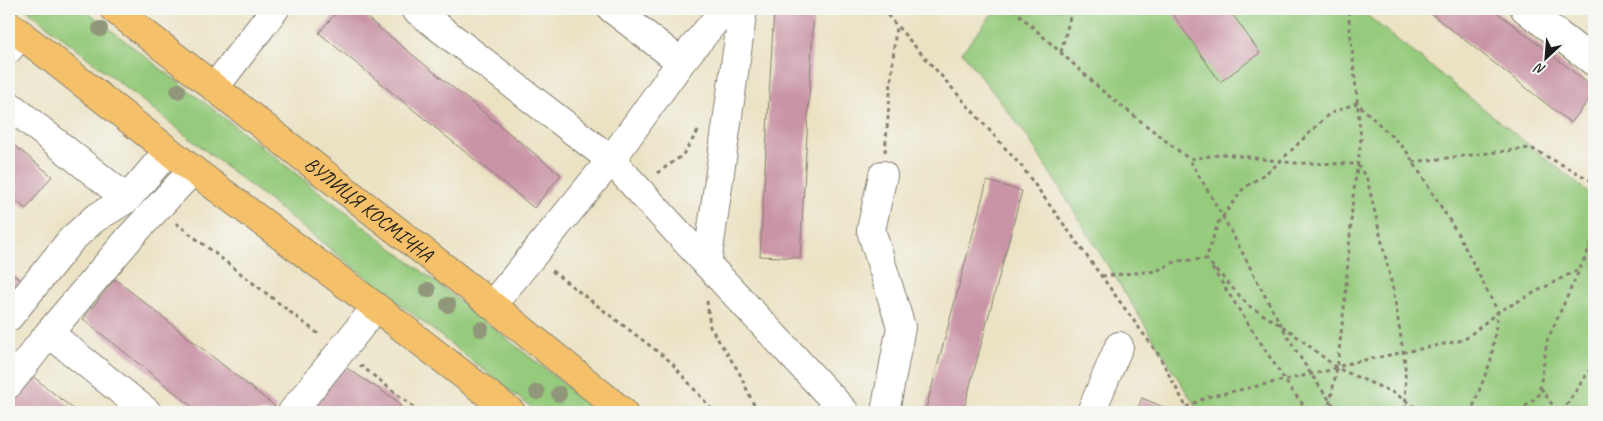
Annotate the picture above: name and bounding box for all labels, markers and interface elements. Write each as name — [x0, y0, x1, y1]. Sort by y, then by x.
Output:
north arrow — [1520, 32, 1570, 82]
text: N — [1531, 59, 1548, 79]
street label: ВУЛИЦЯ КОСМІЧНА — [300, 151, 439, 267]

